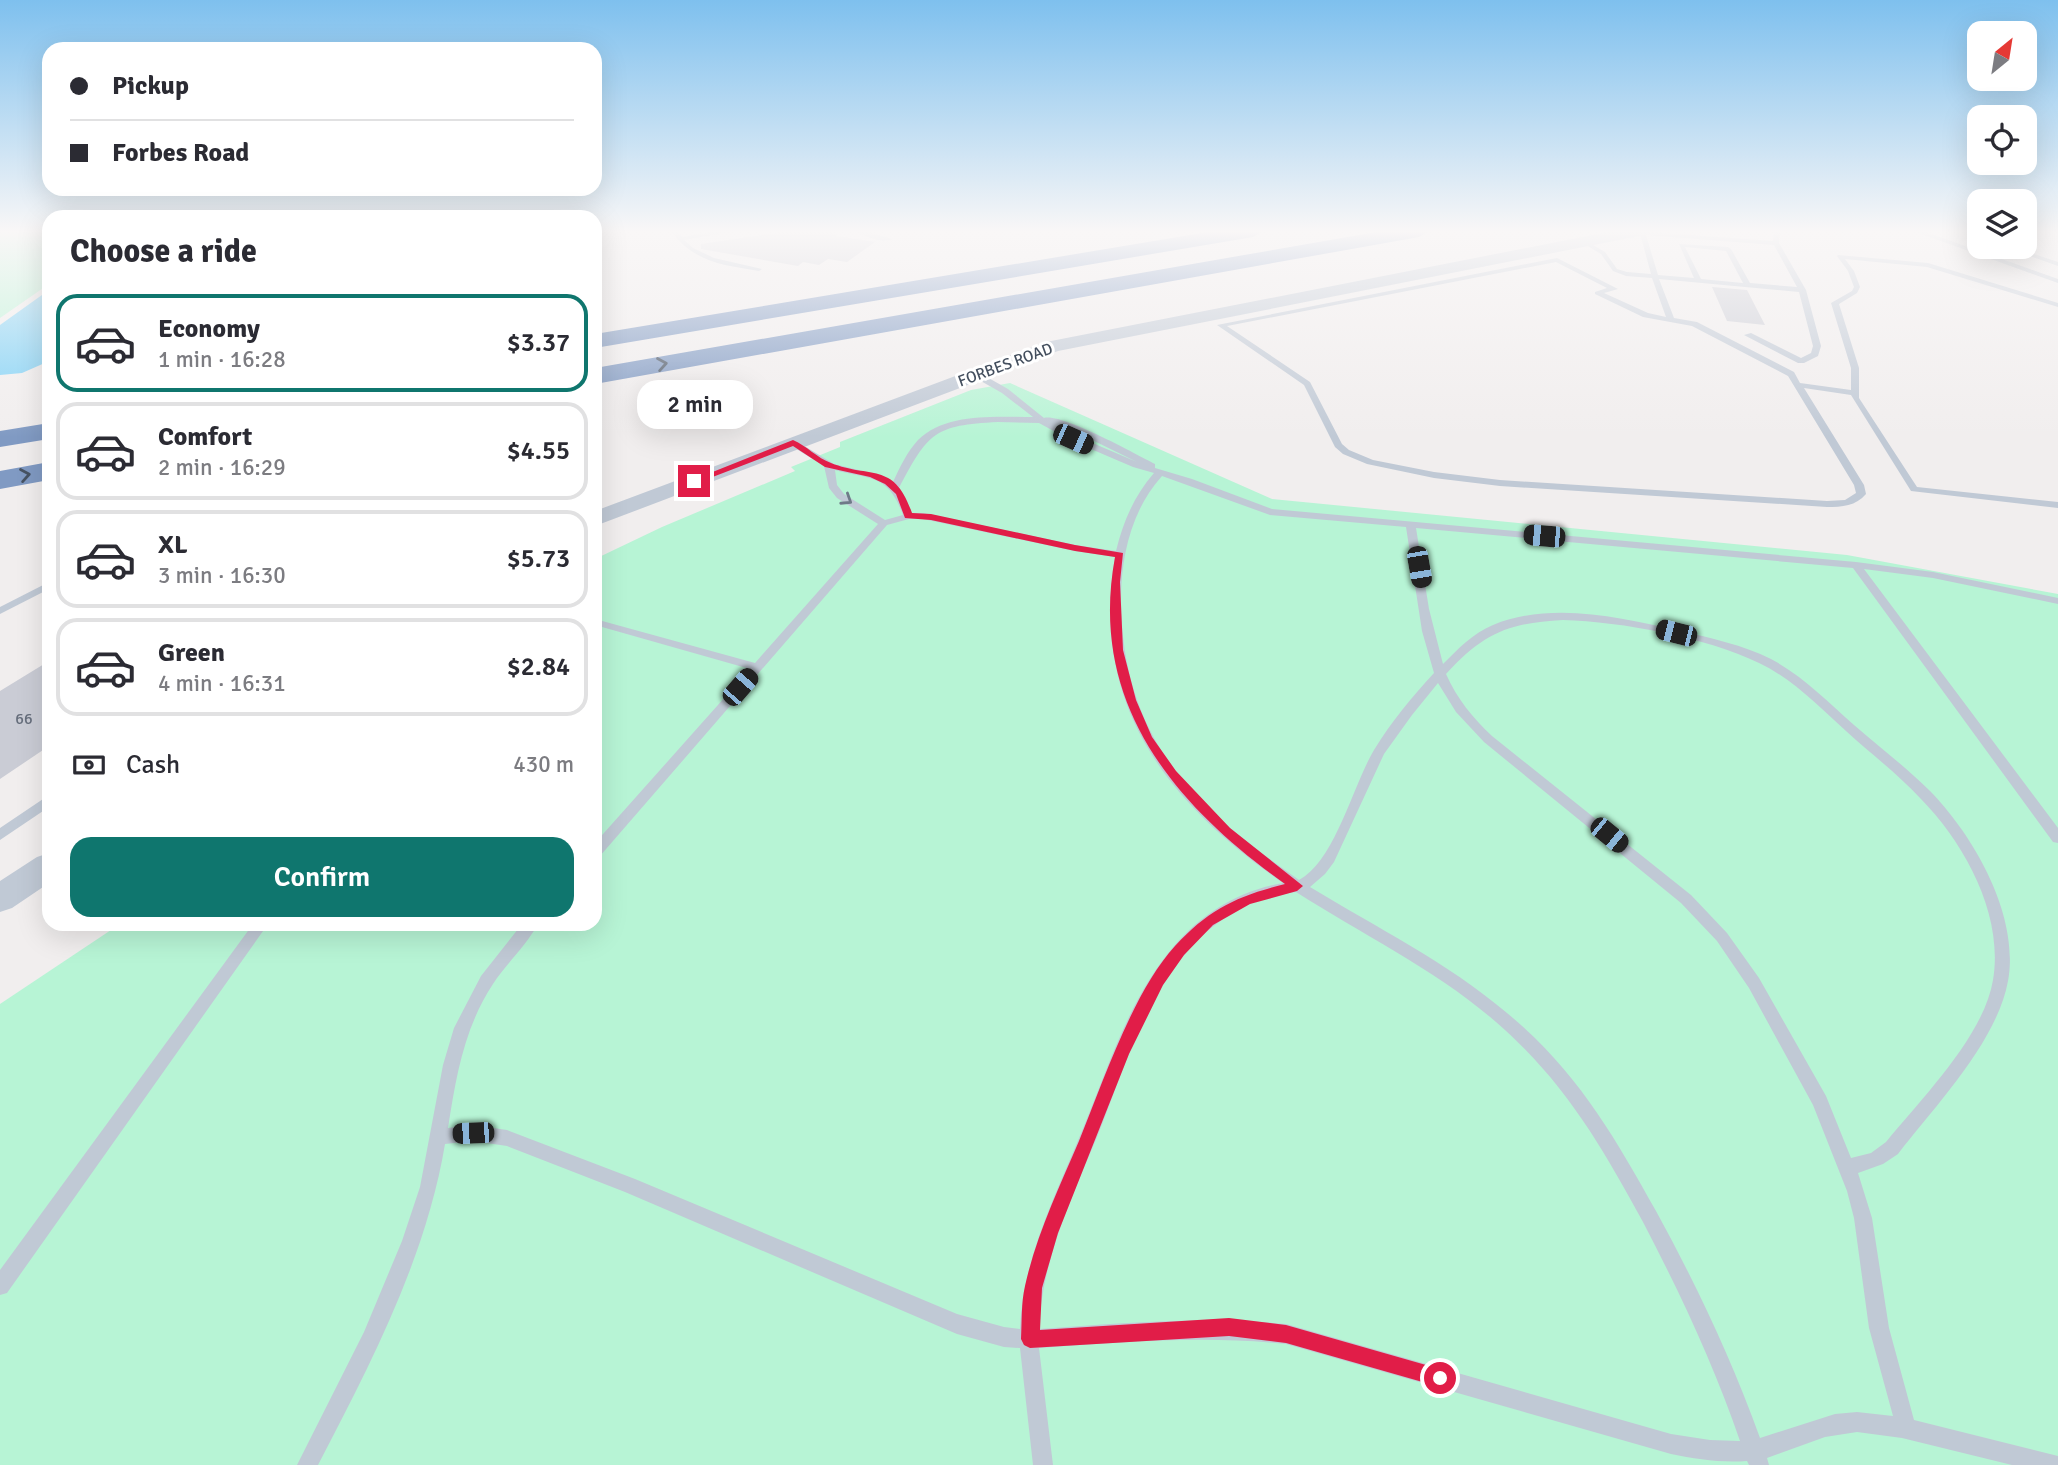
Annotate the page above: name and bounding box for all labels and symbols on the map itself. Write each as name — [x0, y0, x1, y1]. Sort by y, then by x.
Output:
north arrow — [1967, 21, 2037, 91]
street label: FORBES ROAD — [955, 339, 1055, 391]
one-way arrow — [656, 357, 668, 372]
callout: 2 min — [636, 379, 752, 428]
car — [1050, 421, 1097, 457]
route end — [678, 465, 710, 497]
one-way arrow — [19, 468, 30, 483]
one-way arrow — [840, 491, 853, 504]
car — [1523, 524, 1566, 548]
car — [1406, 544, 1433, 590]
car — [1654, 618, 1699, 648]
car — [719, 664, 762, 710]
house number: 66 — [15, 709, 33, 729]
car — [1587, 814, 1632, 856]
car — [452, 1122, 495, 1144]
route start — [1424, 1362, 1456, 1394]

